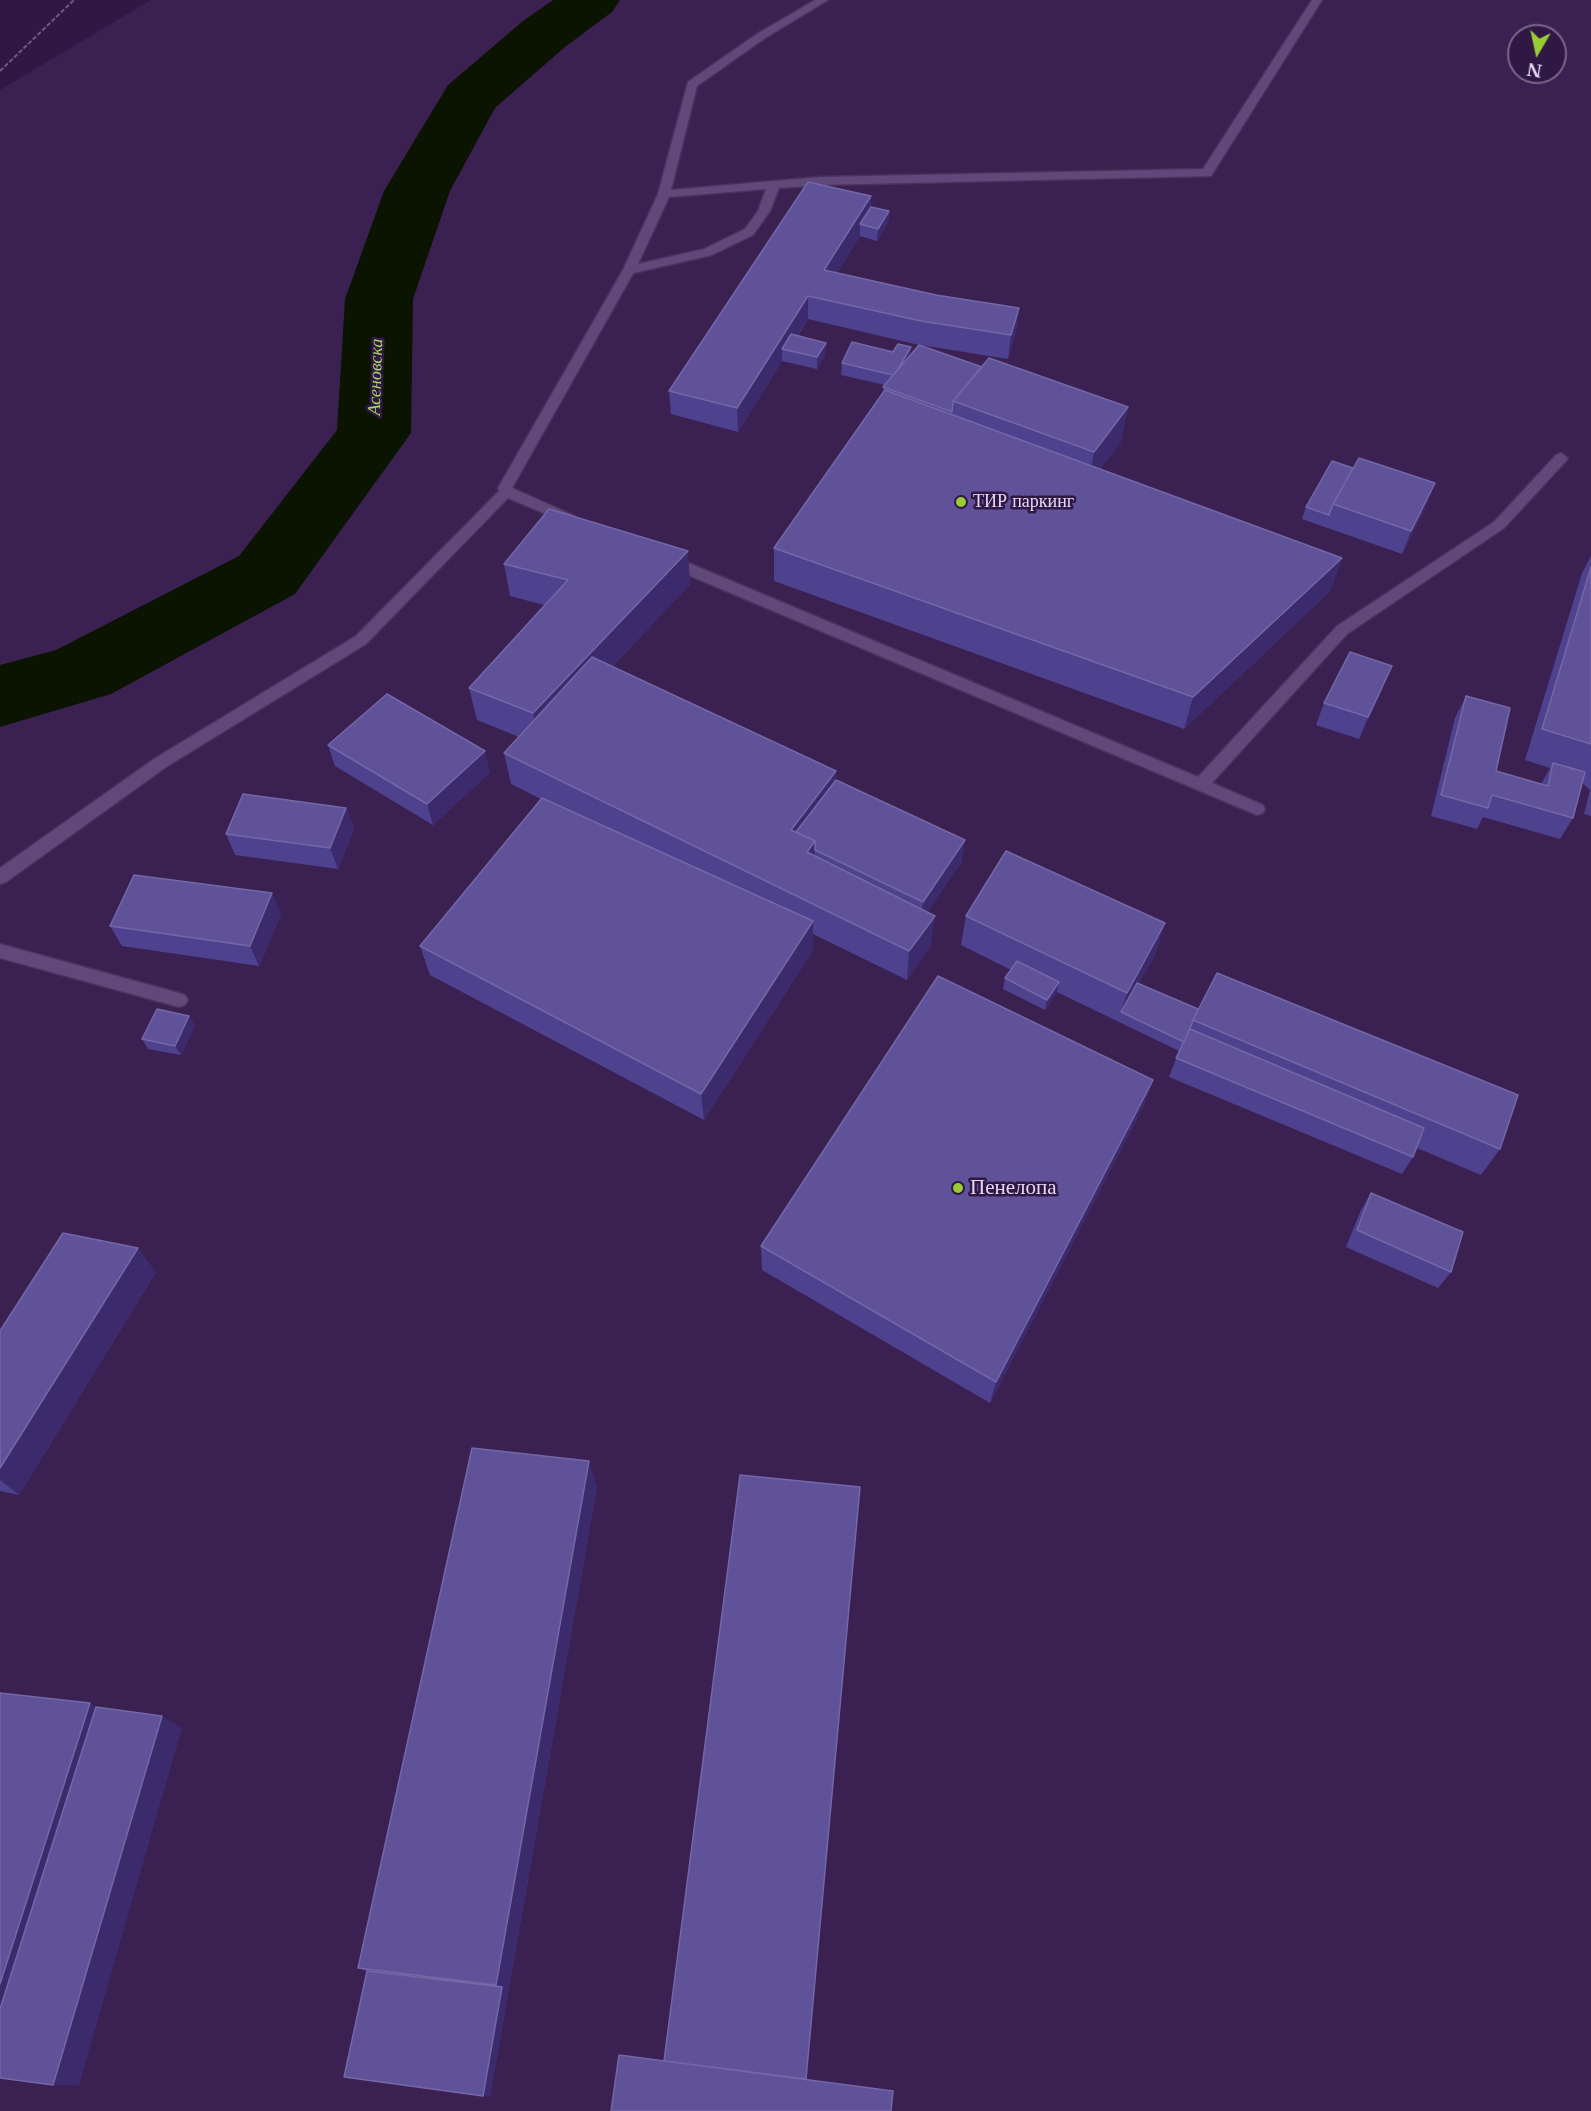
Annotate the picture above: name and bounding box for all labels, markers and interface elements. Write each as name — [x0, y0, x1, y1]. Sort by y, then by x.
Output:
north arrow — [1507, 24, 1567, 84]
text: N — [1526, 59, 1543, 81]
water label: Асеновска — [364, 338, 388, 416]
place label: ТИР паркинг — [973, 491, 1074, 513]
marker: ТИР паркинг — [954, 495, 968, 509]
place label: Пенелопа — [970, 1175, 1057, 1201]
marker: Пенелопа — [951, 1181, 965, 1195]

